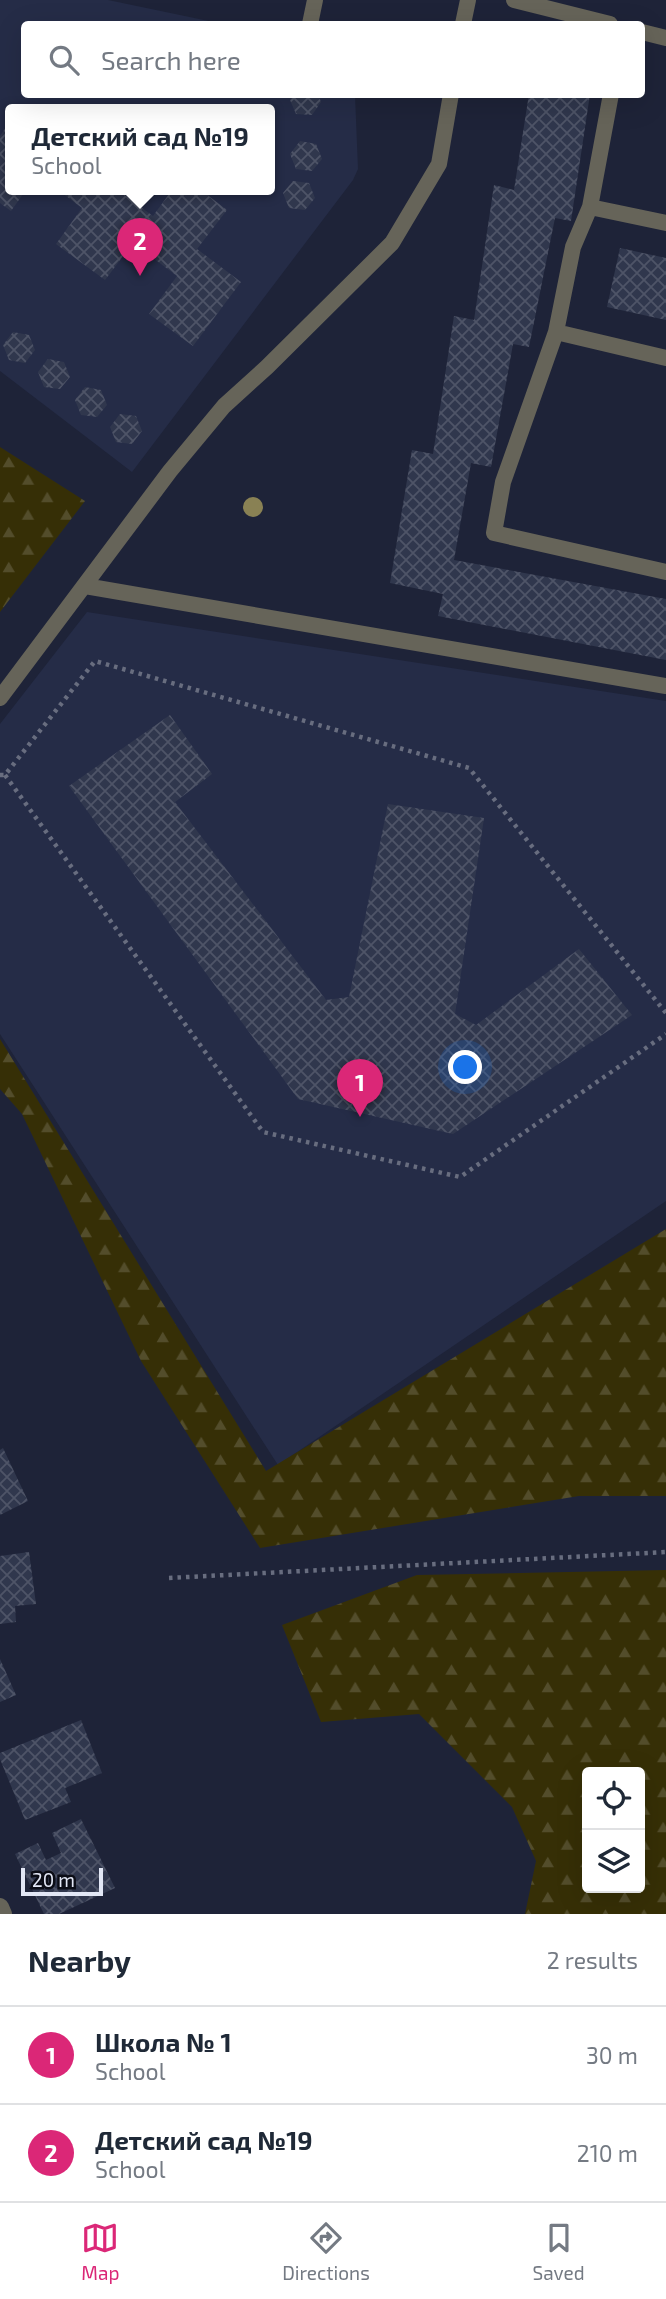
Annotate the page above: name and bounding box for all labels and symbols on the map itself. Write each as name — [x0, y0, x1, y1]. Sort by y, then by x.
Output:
pin: 2 — [117, 218, 163, 276]
your location — [448, 1050, 482, 1084]
pin: 1 — [337, 1059, 383, 1117]
scale bar — [21, 1865, 103, 1897]

